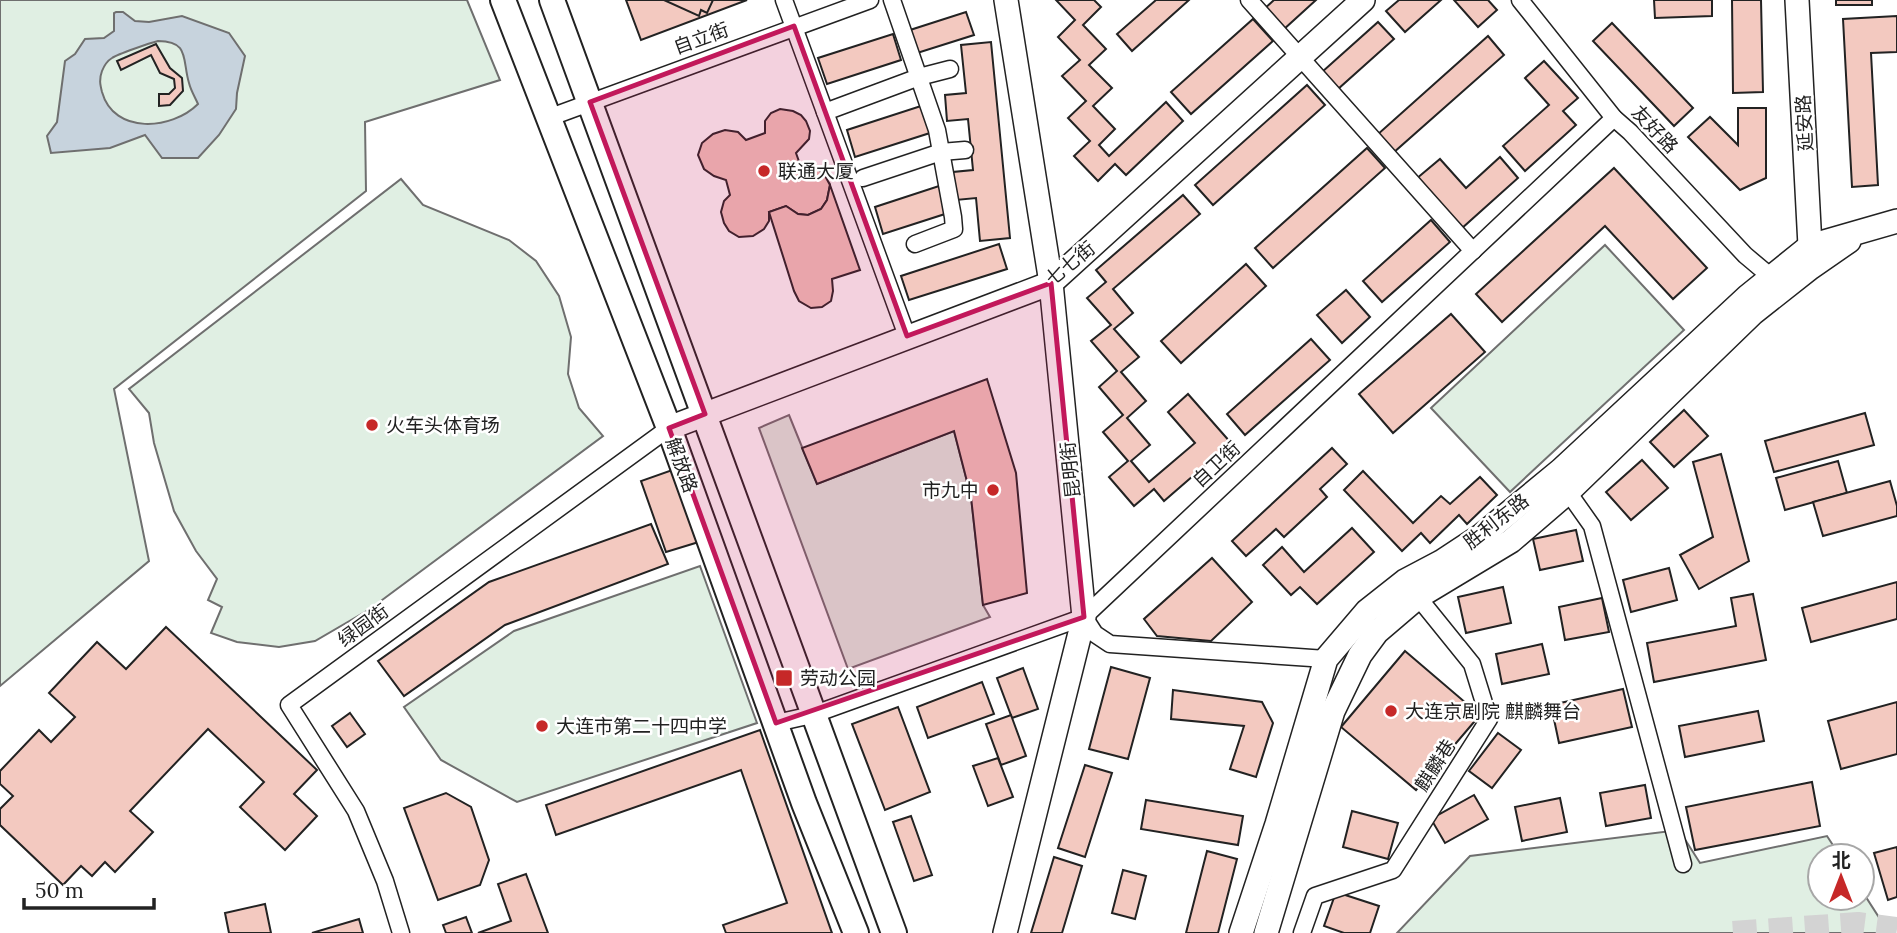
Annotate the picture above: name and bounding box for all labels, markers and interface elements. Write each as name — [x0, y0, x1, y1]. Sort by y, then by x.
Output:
street label: 自立街 — [670, 17, 732, 59]
street label: 延安路 — [1791, 94, 1817, 152]
street label: 友好路 — [1627, 100, 1683, 158]
place label: 联通大厦 — [778, 159, 854, 183]
marker: 联通大厦 — [756, 163, 772, 179]
street label: 七七街 — [1040, 236, 1100, 290]
place label: 火车头体育场 — [386, 413, 500, 437]
marker: 火车头体育场 — [364, 417, 380, 433]
street label: 解放路 — [661, 434, 703, 496]
street label: 自卫街 — [1187, 436, 1245, 492]
street label: 昆明街 — [1055, 440, 1085, 500]
place label: 市九中 — [922, 478, 979, 502]
marker: 市九中 — [985, 482, 1001, 498]
street label: 胜利东路 — [1459, 488, 1533, 554]
street label: 绿园街 — [333, 599, 393, 651]
place label: 劳动公园 — [800, 666, 876, 690]
marker: 劳动公园 — [774, 668, 794, 688]
place label: 大连京剧院 麒麟舞台 — [1405, 699, 1581, 723]
marker: 大连京剧院 麒麟舞台 — [1383, 703, 1399, 719]
place label: 大连市第二十四中学 — [556, 714, 727, 738]
marker: 大连市第二十四中学 — [534, 718, 550, 734]
street label: 麒麟巷 — [1409, 735, 1461, 795]
north arrow — [1806, 842, 1876, 912]
text: 北 — [1831, 848, 1851, 872]
scale bar — [24, 866, 154, 910]
text: 50 m — [35, 877, 84, 904]

